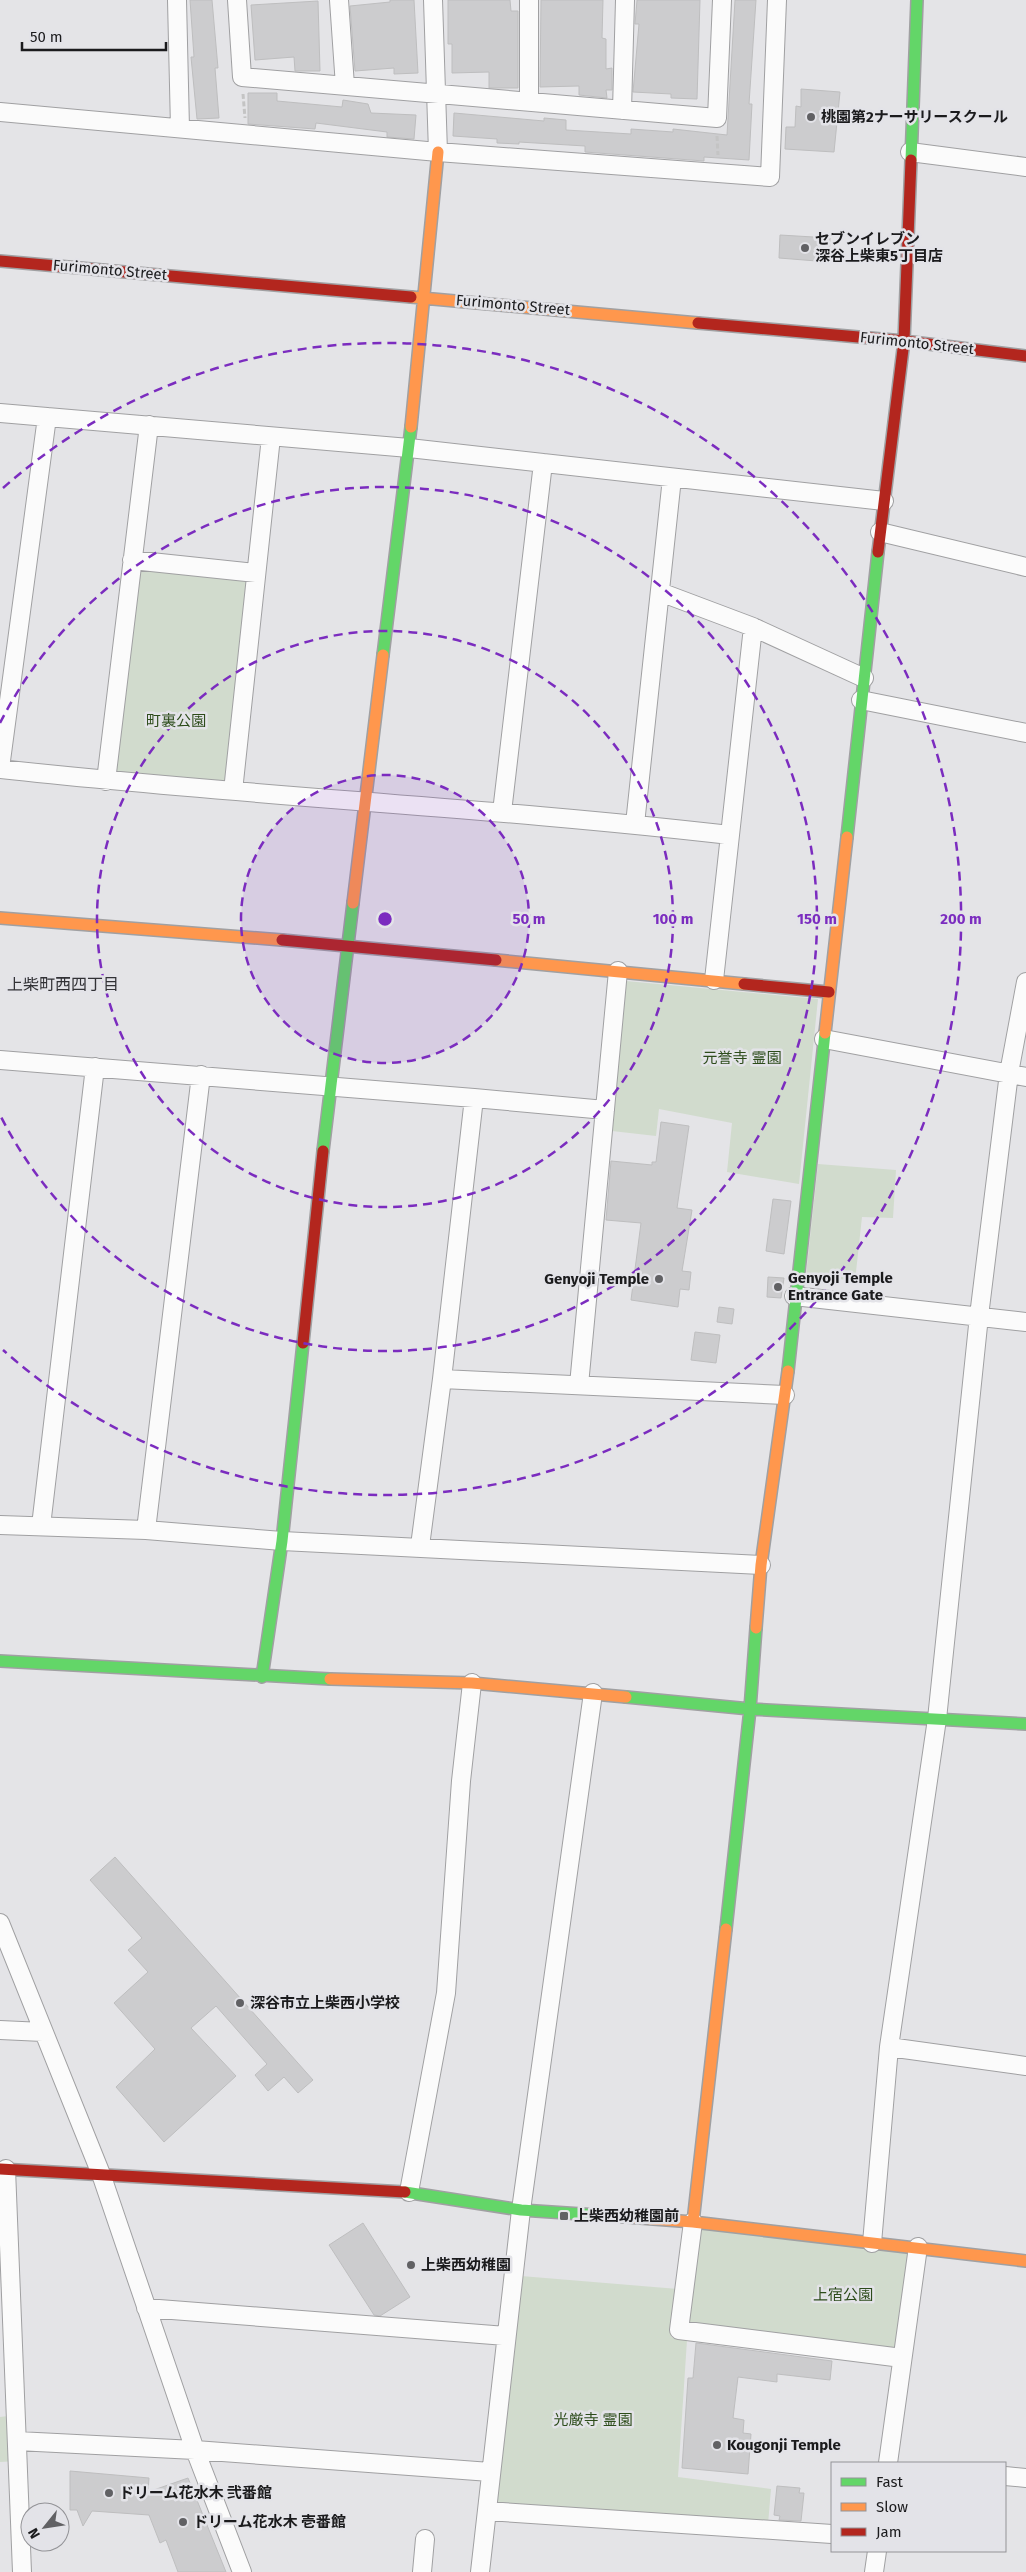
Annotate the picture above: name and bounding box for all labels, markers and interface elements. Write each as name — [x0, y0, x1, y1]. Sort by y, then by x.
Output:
scale bar — [22, 20, 166, 52]
text: 50 m — [30, 28, 63, 46]
place label: 桃園第2ナーサリースクール — [821, 108, 1008, 126]
marker: 桃園第2ナーサリースクール — [805, 111, 817, 123]
place label: セブンイレブン 深谷上柴東5丁目店 — [815, 230, 943, 265]
marker: セブンイレブン 深谷上柴東5丁目店 — [799, 242, 811, 254]
street label: Furimonto Street — [52, 256, 168, 284]
street label: Furimonto Street — [455, 291, 571, 319]
street label: Furimonto Street — [859, 328, 975, 358]
park label: 町裏公園 — [146, 712, 206, 730]
centre of rings — [376, 910, 394, 928]
text: 50 m — [512, 910, 546, 928]
text: 100 m — [653, 910, 693, 928]
text: 150 m — [797, 910, 837, 928]
text: 200 m — [940, 910, 982, 928]
district label: 上柴町西四丁目 — [7, 975, 119, 994]
park label: 元誉寺 霊園 — [703, 1049, 781, 1067]
place label: Genyoji Temple Entrance Gate — [788, 1269, 893, 1304]
place label: Genyoji Temple — [544, 1270, 649, 1288]
marker: Genyoji Temple — [653, 1273, 665, 1285]
marker: Genyoji Temple Entrance Gate — [772, 1281, 784, 1293]
place label: 深谷市立上柴西小学校 — [250, 1994, 400, 2012]
marker: 深谷市立上柴西小学校 — [234, 1997, 246, 2009]
place label: 上柴西幼稚園前 — [574, 2207, 679, 2225]
marker: 上柴西幼稚園前 — [558, 2210, 570, 2222]
place label: 上柴西幼稚園 — [421, 2256, 511, 2274]
marker: 上柴西幼稚園 — [405, 2259, 417, 2271]
park label: 上宿公園 — [813, 2286, 873, 2304]
park label: 光厳寺 霊園 — [554, 2411, 632, 2429]
place label: Kougonji Temple — [727, 2436, 841, 2454]
marker: Kougonji Temple — [711, 2439, 723, 2451]
legend — [831, 2462, 1006, 2552]
text: Fast — [876, 2473, 903, 2491]
place label: ドリーム花水木 弐番館 — [119, 2484, 272, 2502]
marker: ドリーム花水木 弐番館 — [103, 2487, 115, 2499]
text: Slow — [876, 2498, 908, 2516]
north arrow — [20, 2502, 70, 2552]
place label: ドリーム花水木 壱番館 — [193, 2513, 346, 2531]
marker: ドリーム花水木 壱番館 — [177, 2516, 189, 2528]
text: Jam — [876, 2523, 902, 2541]
text: N — [24, 2525, 44, 2542]

